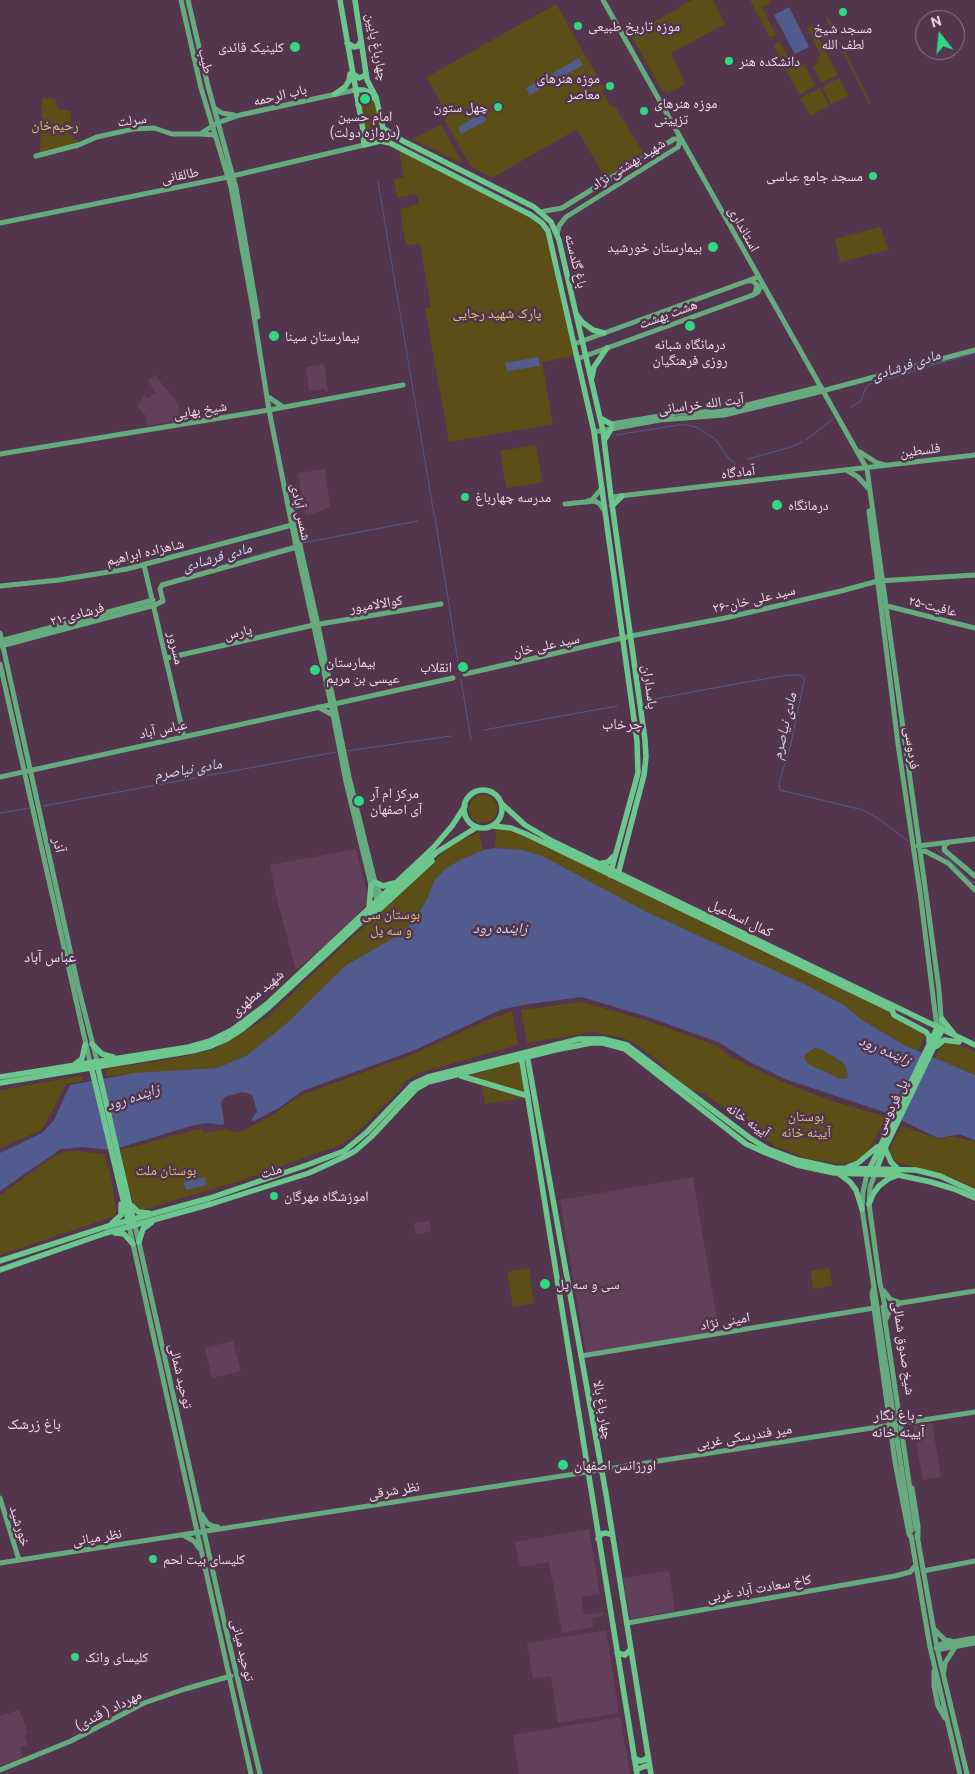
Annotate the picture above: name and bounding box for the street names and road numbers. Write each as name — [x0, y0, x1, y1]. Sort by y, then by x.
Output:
street label: چهارباغ پایین — [362, 12, 392, 82]
street label: طیب — [195, 47, 217, 75]
street label: باب الرحمه — [252, 81, 308, 109]
street label: سرلت — [116, 110, 148, 130]
street label: شهید بهشتی نژاد — [588, 135, 668, 193]
street label: طالقانی — [160, 163, 200, 187]
street label: استانداری — [725, 203, 763, 255]
street label: باغ گلدسته — [561, 232, 591, 290]
street label: هشت بهشت — [636, 296, 700, 332]
street label: آیت الله خراسانی — [657, 390, 745, 418]
street label: شیخ بهایی — [172, 397, 228, 423]
street label: فلسطین — [899, 439, 941, 461]
street label: آمادگاه — [720, 462, 756, 482]
street label: شمس آبادی — [287, 482, 315, 542]
street label: شاهزاده ابراهیم — [104, 535, 186, 569]
street label: ۲۶-سید علی خان — [711, 581, 797, 617]
street label: کوالالامپور — [348, 592, 404, 616]
street label: ۲۵-عافیت — [907, 592, 959, 620]
street label: ۲۱-فرشادی — [48, 599, 106, 629]
street label: پارس — [223, 621, 253, 643]
street label: مسرور — [164, 630, 188, 666]
street label: سید علی خان — [511, 630, 581, 660]
street label: پاسداران — [639, 664, 661, 710]
street label: عباس آباد — [137, 716, 189, 742]
street label: فردوسی — [901, 726, 923, 770]
street label: آذر — [49, 836, 69, 854]
street label: کمال اسماعیل — [706, 895, 776, 941]
street label: شهید مطهری — [227, 966, 287, 1020]
street label: پل فردوسی — [871, 1077, 911, 1137]
street label: آیینه خانه — [723, 1099, 773, 1141]
street label: ملت — [258, 1160, 284, 1182]
street label: شیخ صدوق شمالی — [889, 1300, 919, 1396]
street label: امینی نژاد — [699, 1308, 751, 1334]
street label: توحید شمالی — [165, 1342, 197, 1410]
street label: چهار باغ بالا — [590, 1379, 616, 1441]
street label: میر فندرسکی غربی — [695, 1420, 793, 1452]
street label: نظر شرقی — [367, 1478, 421, 1502]
street label: خورشید — [6, 1504, 34, 1548]
street label: نظر میانی — [71, 1525, 123, 1549]
street label: کاخ سعادت آباد غربی — [705, 1571, 813, 1605]
street label: توحید میانی — [228, 1617, 258, 1683]
street label: مهرداد ( قندی) — [72, 1686, 144, 1734]

